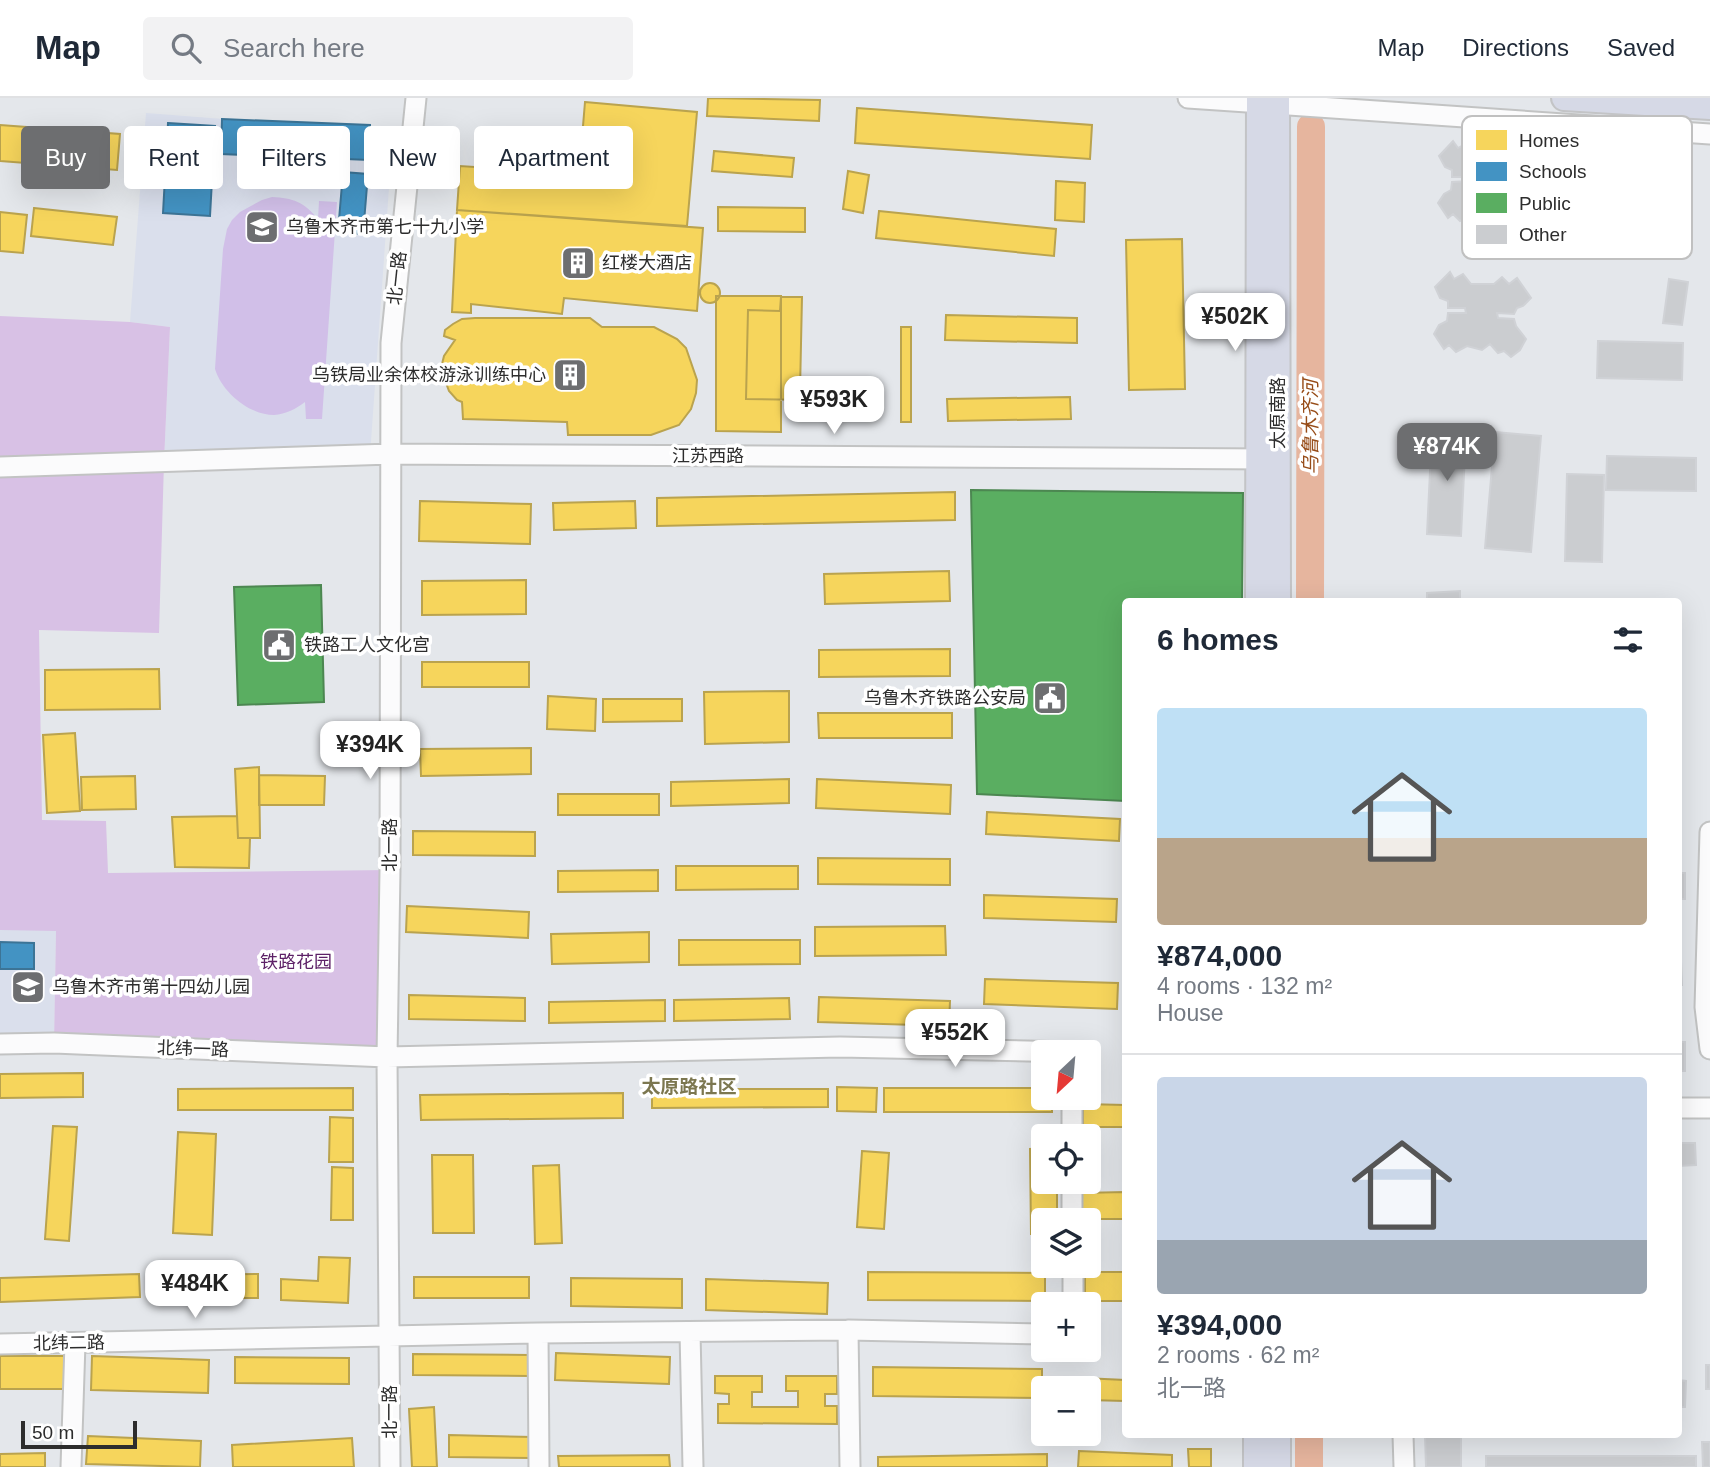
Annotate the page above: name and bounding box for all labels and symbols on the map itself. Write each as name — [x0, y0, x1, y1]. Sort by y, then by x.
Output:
legend — [1462, 116, 1692, 259]
text: Homes — [1519, 130, 1579, 151]
text: Schools — [1519, 161, 1587, 182]
text: Public — [1519, 193, 1571, 214]
school or university icon: 乌鲁木齐市第七十九小学 — [243, 208, 281, 246]
place label: 乌鲁木齐市第七十九小学 — [286, 217, 484, 237]
text: Other — [1519, 224, 1567, 245]
building icon: 红楼大酒店 — [559, 244, 597, 282]
street label: 北一路 — [384, 250, 410, 306]
place label: 红楼大酒店 — [602, 253, 692, 273]
pin: ¥502K — [1186, 294, 1284, 353]
building icon: 乌铁局业余体校游泳训练中心 — [551, 356, 589, 394]
place label: 乌铁局业余体校游泳训练中心 — [312, 365, 546, 385]
pin: ¥593K — [785, 376, 883, 436]
water label: 乌鲁木齐河 — [1300, 376, 1321, 475]
street label: 太原南路 — [1268, 377, 1288, 449]
pin: ¥874K — [1398, 424, 1496, 483]
street label: 江苏西路 — [672, 446, 744, 466]
public building icon: 铁路工人文化宫 — [260, 626, 298, 664]
place label: 铁路工人文化宫 — [304, 635, 430, 655]
public building icon: 乌鲁木齐铁路公安局 — [1031, 679, 1069, 717]
place label: 乌鲁木齐铁路公安局 — [864, 688, 1026, 708]
pin: ¥394K — [321, 722, 419, 781]
street label: 北一路 — [380, 818, 400, 872]
park label: 铁路花园 — [260, 952, 332, 972]
school or university icon: 乌鲁木齐市第十四幼儿园 — [9, 968, 47, 1006]
place label: 乌鲁木齐市第十四幼儿园 — [52, 977, 250, 997]
pin: ¥552K — [906, 1010, 1004, 1069]
street label: 北纬一路 — [157, 1038, 229, 1060]
north arrow — [1031, 1040, 1101, 1110]
district label: 太原路社区 — [641, 1076, 737, 1097]
pin: ¥484K — [146, 1260, 244, 1320]
street label: 北纬二路 — [33, 1332, 105, 1354]
street label: 北一路 — [380, 1385, 400, 1439]
scale bar — [21, 1418, 136, 1450]

